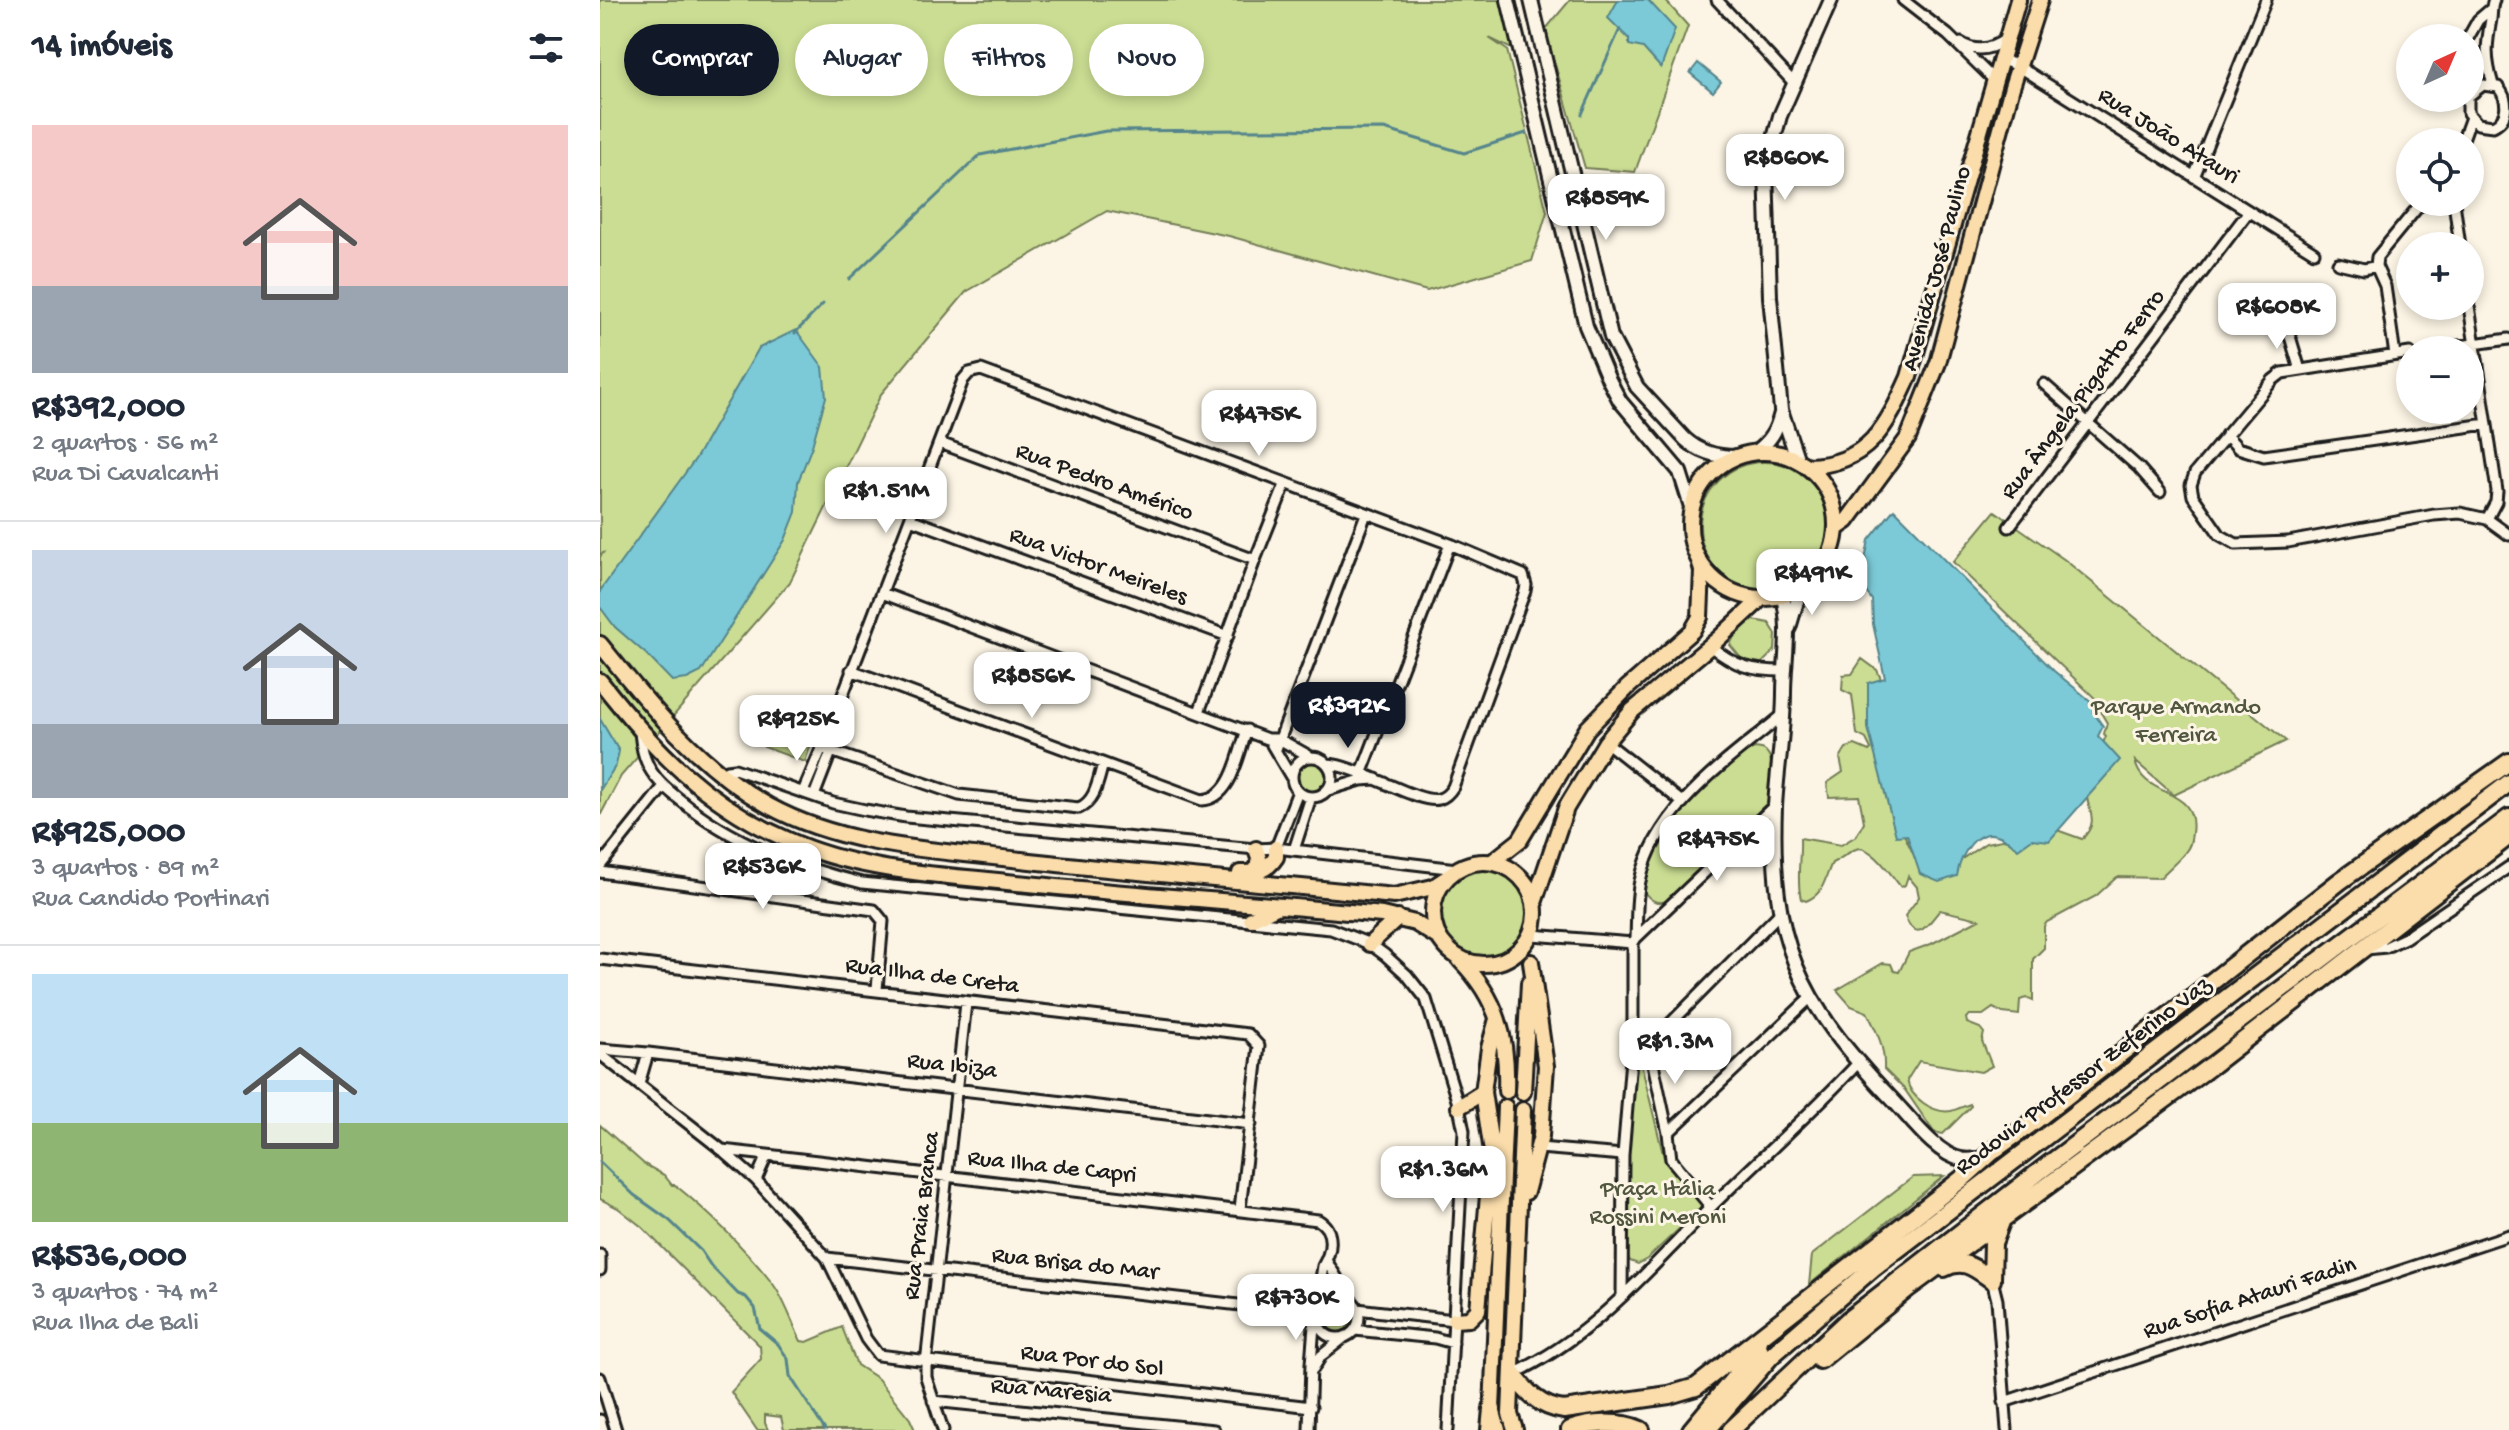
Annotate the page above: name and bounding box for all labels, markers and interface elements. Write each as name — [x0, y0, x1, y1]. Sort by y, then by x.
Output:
chip: Comprar — [624, 24, 779, 96]
chip: Alugar — [795, 24, 928, 96]
chip: Filtros — [944, 24, 1073, 96]
chip: Novo — [1089, 24, 1204, 96]
north arrow — [2396, 24, 2484, 112]
map controls — [2396, 24, 2484, 424]
icon: filters — [524, 26, 568, 70]
text: 14 imóveis — [32, 28, 171, 68]
street label: Rua João Atauri — [2092, 82, 2244, 192]
button: locate — [2396, 128, 2484, 216]
pin: R$860K — [1720, 134, 1850, 202]
text: R$860K — [1744, 144, 1826, 175]
street label: Avenida José Paulino — [1897, 163, 1979, 375]
pin: R$859K — [1541, 174, 1671, 242]
icon: home — [228, 177, 372, 321]
text: R$859K — [1566, 184, 1646, 215]
button: + — [2396, 232, 2484, 320]
pin: R$608K — [2212, 283, 2342, 351]
street label: Rua Ângela Pigatto Ferro — [1995, 284, 2173, 506]
text: R$608K — [2236, 293, 2318, 324]
button: − — [2396, 336, 2484, 424]
text: R$392,000 — [32, 389, 185, 429]
pin: R$475K — [1194, 390, 1324, 458]
text: R$475K — [1219, 400, 1299, 431]
text: 2 quartos · 56 m² — [32, 429, 218, 460]
street label: Rua Pedro Américo — [1011, 437, 1197, 529]
text: Rua Di Cavalcanti — [32, 460, 219, 491]
pin: R$1.51M — [812, 467, 960, 535]
text: R$1.51M — [843, 477, 929, 508]
street label: Rua Victor Meireles — [1005, 521, 1192, 613]
pin: R$491K — [1747, 549, 1877, 617]
text: R$491K — [1774, 559, 1850, 590]
icon: home — [228, 602, 372, 746]
pin: R$856K — [967, 652, 1097, 720]
text: R$856K — [992, 662, 1072, 693]
pin: R$392K — [1283, 682, 1413, 750]
text: R$392K — [1309, 692, 1387, 723]
park label: Parque Armando Ferreira — [2090, 694, 2261, 751]
pin: R$925K — [732, 695, 862, 763]
text: R$925K — [757, 705, 837, 736]
text: R$925,000 — [32, 814, 185, 854]
pin: R$475K — [1652, 815, 1782, 883]
text: R$475K — [1677, 825, 1757, 856]
pin: R$536K — [698, 843, 828, 911]
text: R$536K — [723, 853, 803, 884]
text: 3 quartos · 89 m² — [32, 854, 219, 885]
text: Rua Candido Portinari — [32, 885, 270, 916]
street label: Rua Ilha de Creta — [843, 952, 1021, 1002]
street label: Rodovia Professor Zeferino Vaz — [1950, 970, 2219, 1183]
pin: R$1.3M — [1610, 1018, 1740, 1086]
icon: home — [228, 1026, 372, 1170]
text: R$1.3M — [1637, 1028, 1713, 1059]
street label: Rua Ibiza — [905, 1047, 999, 1087]
street label: Rua Praia Branca — [898, 1130, 948, 1302]
street label: Rua Ilha de Capri — [966, 1145, 1138, 1191]
pin: R$1.36M — [1369, 1146, 1517, 1214]
text: R$1.36M — [1399, 1156, 1487, 1187]
park label: Praça Itália Rossini Meroni — [1590, 1176, 1726, 1233]
text: R$536,000 — [32, 1238, 186, 1278]
street label: Rua Brisa do Mar — [990, 1242, 1162, 1288]
street label: Rua Sofia Atauri Fadin — [2140, 1251, 2361, 1347]
pin: R$730K — [1231, 1274, 1361, 1342]
text: 3 quartos · 74 m² — [32, 1278, 218, 1309]
text: R$730K — [1255, 1284, 1337, 1315]
text: Rua Ilha de Bali — [32, 1309, 199, 1340]
street label: Rua Por do Sol — [1019, 1339, 1165, 1385]
street label: Rua Maresia — [989, 1372, 1113, 1412]

